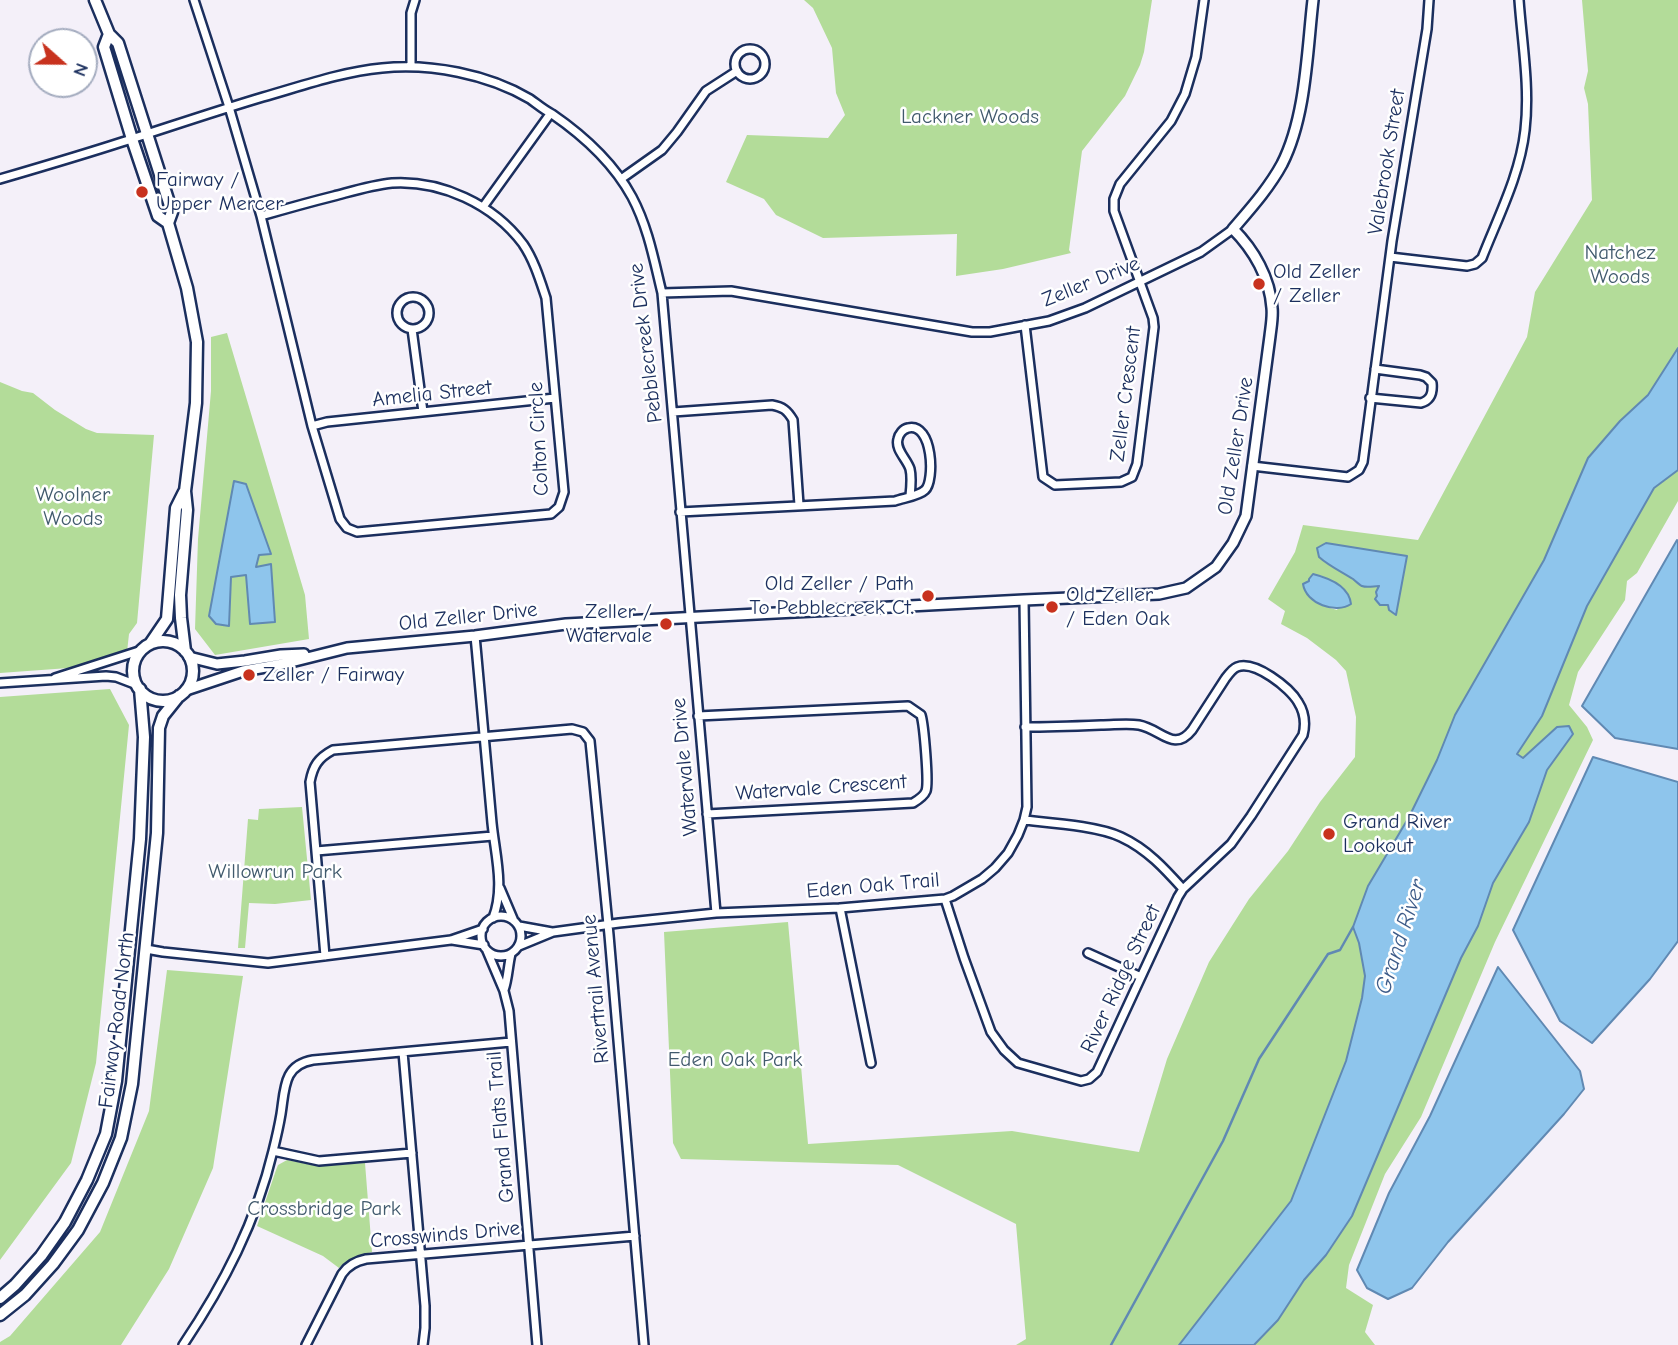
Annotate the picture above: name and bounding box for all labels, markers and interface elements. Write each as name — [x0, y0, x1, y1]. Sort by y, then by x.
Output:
north arrow — [28, 28, 98, 98]
text: N — [68, 60, 93, 80]
street label: Valebrook Street — [1363, 87, 1411, 237]
park label: Lackner Woods — [901, 104, 1039, 130]
place label: Fairway / Upper Mercer — [156, 167, 283, 217]
marker: Fairway / Upper Mercer — [134, 184, 150, 200]
park label: Natchez Woods — [1584, 240, 1656, 290]
street label: Zeller Drive — [1039, 251, 1143, 313]
place label: Old Zeller / Zeller — [1273, 259, 1360, 309]
street label: Pebblecreek Drive — [624, 262, 668, 424]
marker: Old Zeller / Zeller — [1251, 276, 1267, 292]
street label: Zeller Crescent — [1105, 325, 1147, 463]
street label: Amelia Street — [371, 375, 493, 413]
street label: Old Zeller Drive — [1213, 375, 1259, 517]
street label: Colton Circle — [523, 381, 555, 497]
park label: Woolner Woods — [36, 482, 110, 532]
place label: Old Zeller / Path To Pebblecreek Ct. — [749, 571, 914, 621]
place label: Old Zeller / Eden Oak — [1066, 582, 1170, 632]
marker: Old Zeller / Path To Pebblecreek Ct. — [920, 588, 936, 604]
street label: Old Zeller Drive — [397, 597, 539, 637]
place label: Zeller / Watervale — [566, 599, 652, 649]
marker: Old Zeller / Eden Oak — [1044, 599, 1060, 615]
marker: Zeller / Watervale — [658, 616, 674, 632]
place label: Zeller / Fairway — [263, 662, 404, 688]
marker: Zeller / Fairway — [241, 667, 257, 683]
street label: Watervale Drive — [666, 697, 704, 837]
street label: Watervale Crescent — [735, 769, 907, 807]
place label: Grand River Lookout — [1343, 809, 1451, 859]
marker: Grand River Lookout — [1321, 826, 1337, 842]
park label: Willowrun Park — [208, 859, 342, 885]
street label: Eden Oak Trail — [805, 868, 941, 904]
water label: Grand River — [1370, 876, 1432, 998]
street label: River Ridge Street — [1076, 901, 1166, 1057]
street label: Rivertrail Avenue — [577, 913, 615, 1065]
street label: Fairway Road North — [94, 931, 140, 1109]
park label: Eden Oak Park — [668, 1047, 802, 1073]
street label: Grand Flats Trail — [482, 1050, 520, 1204]
park label: Crossbridge Park — [247, 1196, 401, 1222]
street label: Crosswinds Drive — [369, 1216, 521, 1254]

